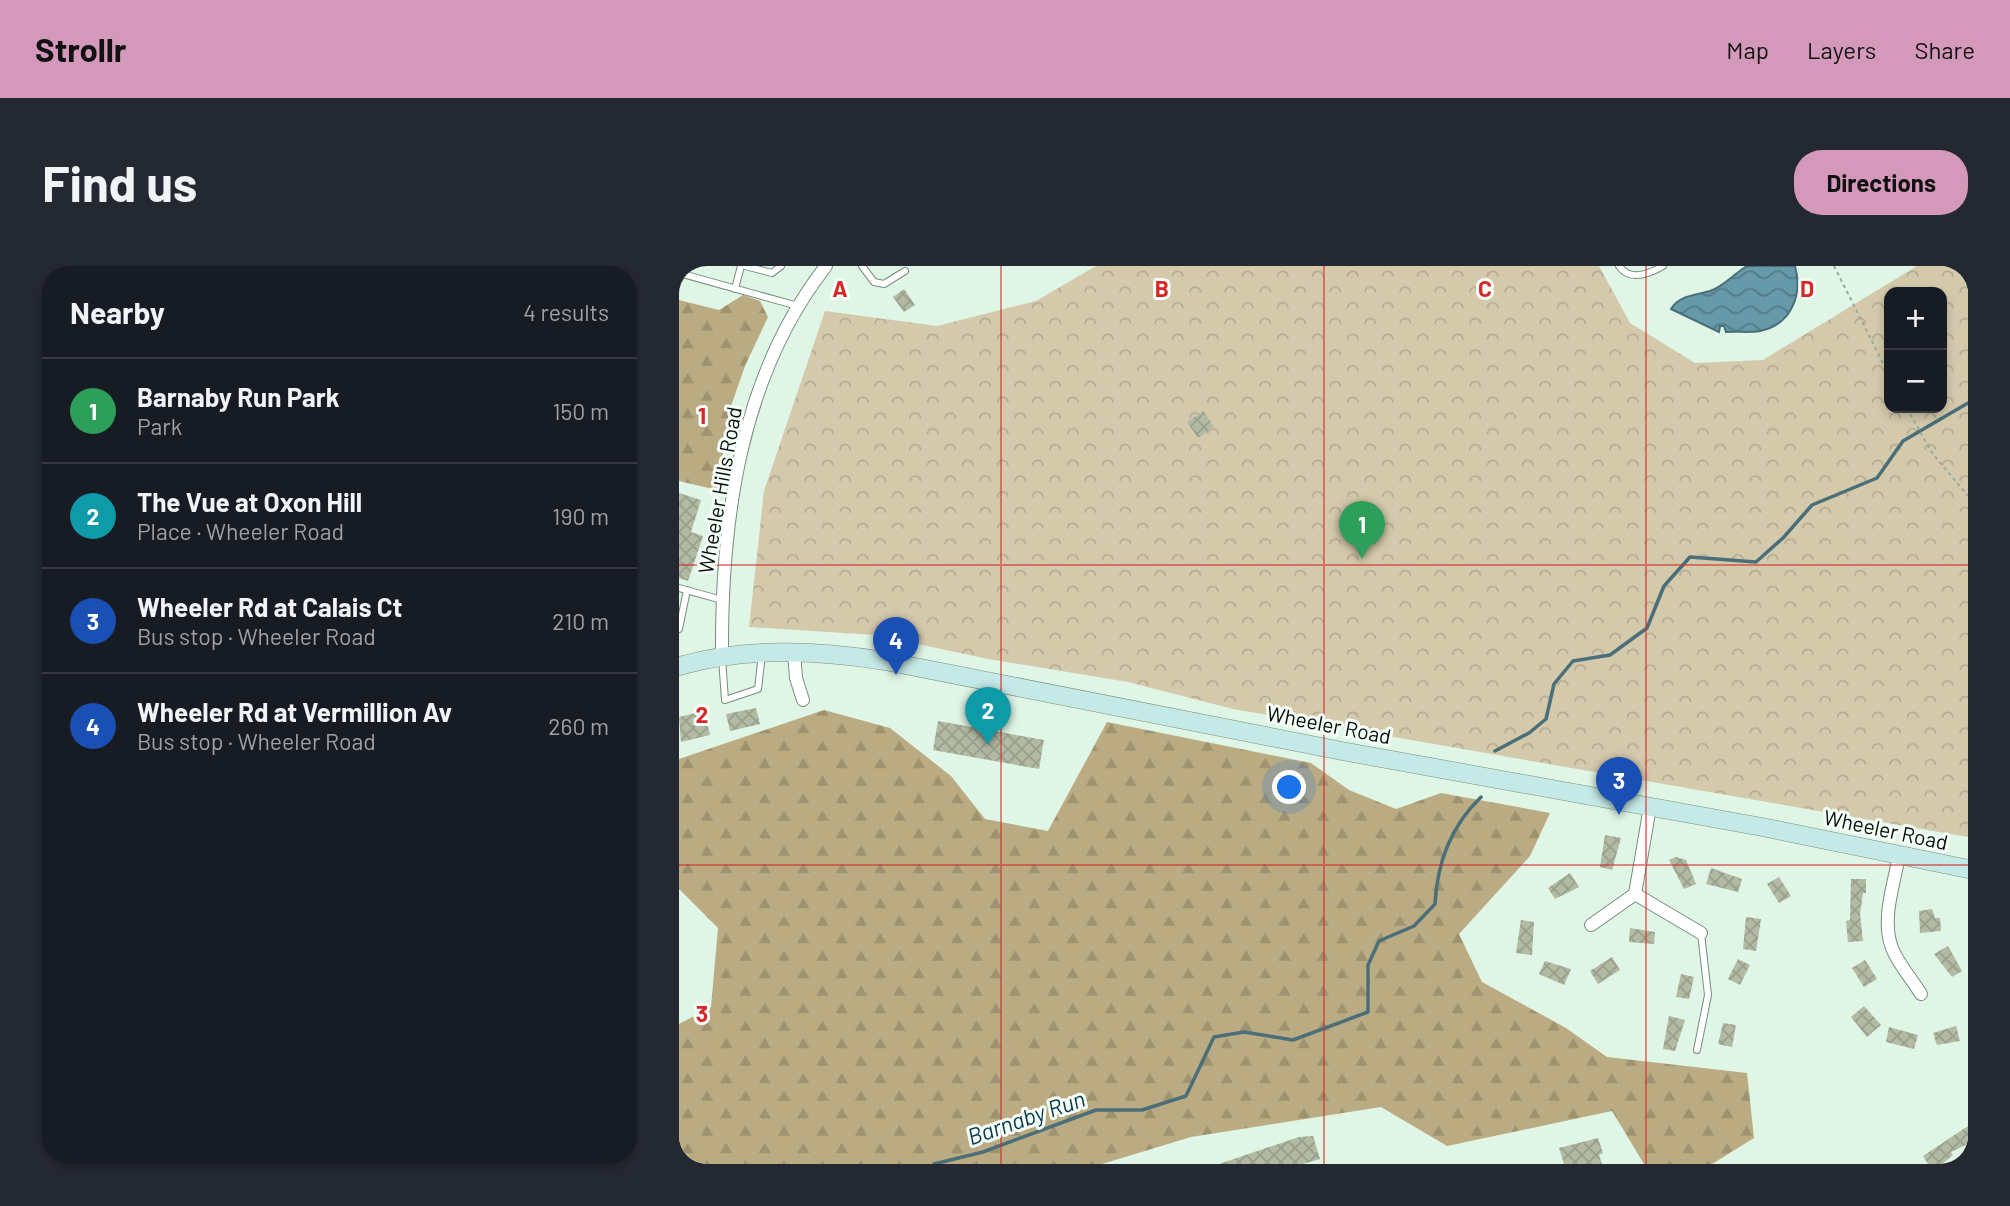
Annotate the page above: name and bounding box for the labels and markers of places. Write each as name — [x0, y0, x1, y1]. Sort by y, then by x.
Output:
pin: 1 — [1339, 501, 1385, 559]
pin: 4 — [873, 617, 919, 675]
pin: 2 — [965, 687, 1011, 745]
pin: 3 — [1596, 757, 1642, 815]

